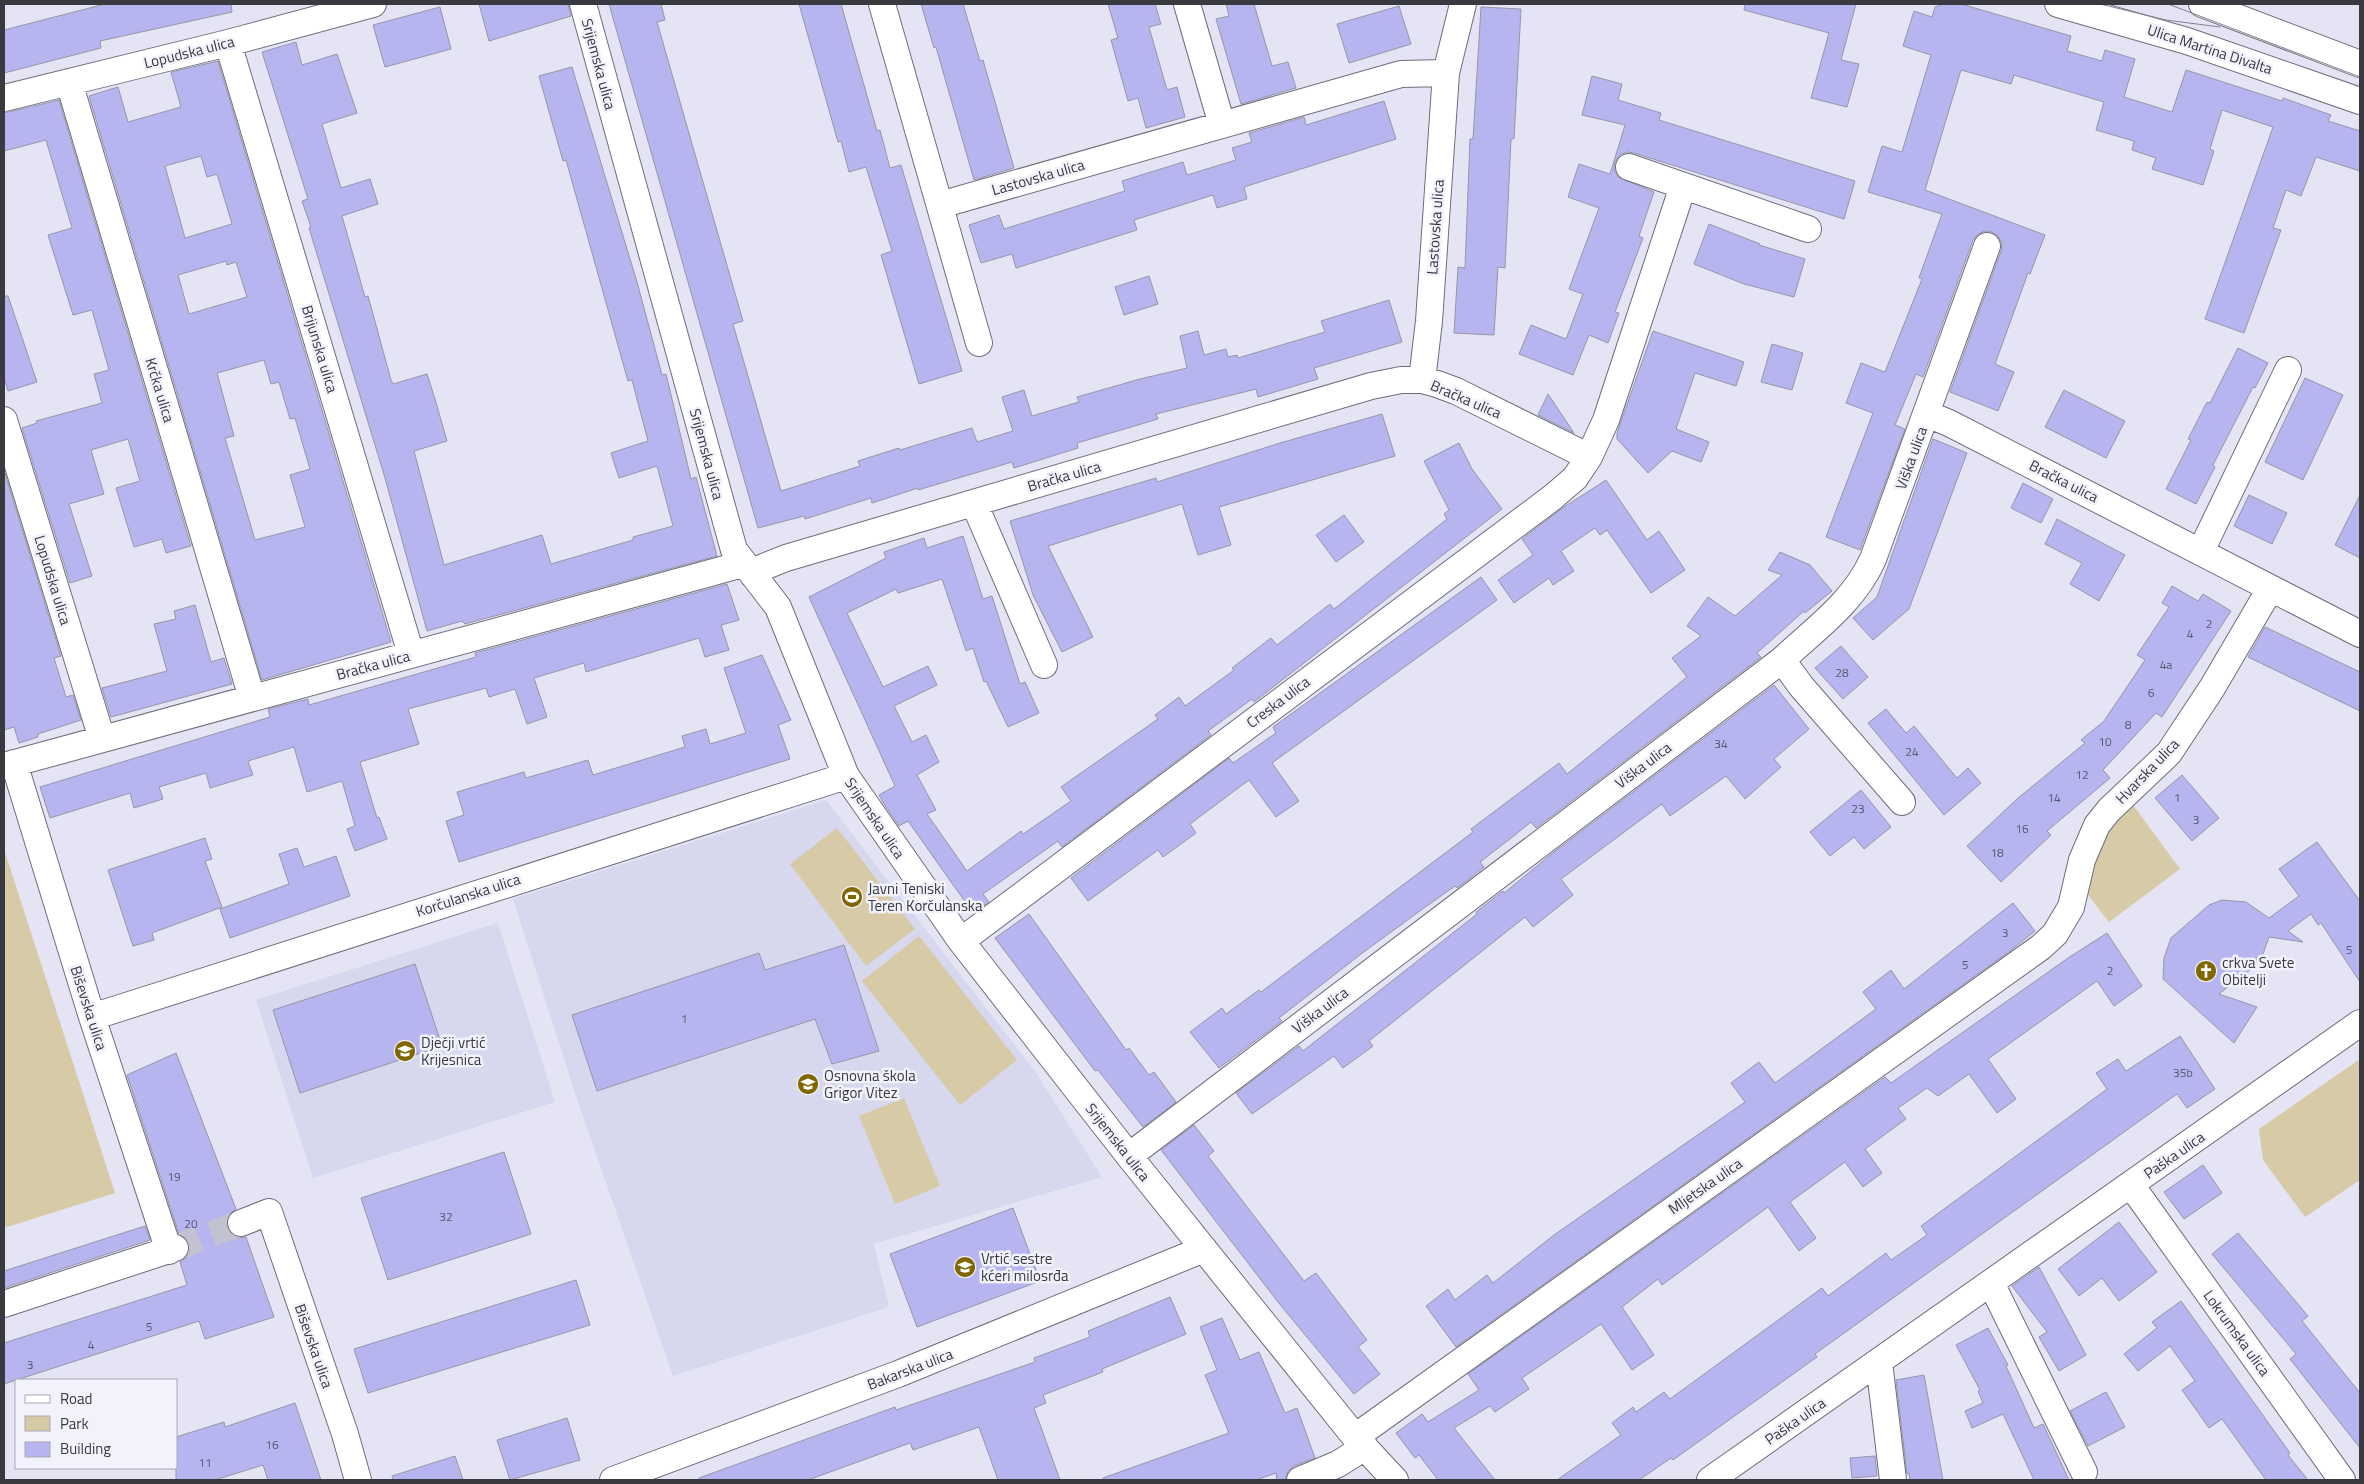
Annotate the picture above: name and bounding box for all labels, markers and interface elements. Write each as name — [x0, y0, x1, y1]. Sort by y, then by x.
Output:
street label: Srijemska ulica — [576, 16, 622, 113]
street label: Ulica Martina Divalta — [2144, 18, 2276, 80]
street label: Lopudska ulica — [141, 30, 237, 74]
street label: Lastovska ulica — [989, 153, 1088, 201]
street label: Lastovska ulica — [1420, 178, 1450, 275]
street label: Brijunska ulica — [296, 302, 344, 396]
street label: Krčka ulica — [139, 355, 181, 426]
street label: Bračka ulica — [1427, 374, 1506, 424]
street label: Srijemska ulica — [684, 406, 730, 503]
street label: Viška ulica — [1889, 423, 1933, 493]
street label: Bračka ulica — [1025, 454, 1104, 497]
street label: Bračka ulica — [2025, 454, 2103, 509]
street label: Lopudska ulica — [28, 532, 78, 628]
house number: 2 — [2206, 614, 2212, 633]
house number: 4 — [2187, 624, 2194, 643]
street label: Bračka ulica — [334, 644, 413, 686]
house number: 4a — [2160, 655, 2172, 674]
house number: 28 — [1835, 663, 1849, 682]
street label: Creska ulica — [1241, 670, 1315, 734]
house number: 6 — [2148, 683, 2155, 702]
house number: 8 — [2125, 715, 2132, 734]
house number: 10 — [2098, 732, 2112, 751]
street label: Hvarska ulica — [2110, 733, 2185, 809]
house number: 34 — [1714, 734, 1728, 753]
street label: Viška ulica — [1610, 736, 1677, 794]
house number: 24 — [1905, 742, 1919, 761]
house number: 12 — [2075, 765, 2089, 784]
street label: Srijemska ulica — [839, 773, 911, 864]
house number: 14 — [2047, 788, 2061, 807]
house number: 1 — [2174, 788, 2180, 807]
house number: 23 — [1851, 799, 1865, 818]
house number: 3 — [2193, 810, 2199, 829]
house number: 16 — [2015, 819, 2029, 838]
house number: 18 — [1990, 843, 2004, 862]
street label: Korčulanska ulica — [413, 867, 524, 923]
place label: Javni Teniski Teren Korčulanska — [868, 877, 983, 917]
sports icon: Javni Teniski Teren Korčulanska — [840, 885, 864, 909]
house number: 3 — [2002, 923, 2008, 942]
house number: 5 — [2346, 940, 2353, 959]
place label: crkva Svete Obitelji — [2222, 951, 2294, 991]
house number: 5 — [1962, 955, 1969, 974]
church icon: crkva Svete Obitelji — [2194, 959, 2218, 983]
house number: 2 — [2107, 961, 2113, 980]
street label: Biševska ulica — [64, 963, 114, 1054]
street label: Viška ulica — [1287, 981, 1354, 1039]
house number: 1 — [681, 1009, 687, 1028]
place label: Dječji vrtić Krijesnica — [421, 1031, 485, 1071]
school or university icon: Dječji vrtić Krijesnica — [393, 1039, 417, 1063]
house number: 35b — [2173, 1063, 2193, 1082]
place label: Osnovna škola Grigor Vitez — [824, 1064, 916, 1104]
school or university icon: Osnovna škola Grigor Vitez — [796, 1072, 820, 1096]
street label: Srijemska ulica — [1080, 1098, 1156, 1186]
street label: Paška ulica — [2139, 1125, 2210, 1185]
street label: Mljetska ulica — [1663, 1152, 1747, 1220]
house number: 19 — [167, 1167, 181, 1186]
house number: 32 — [439, 1207, 453, 1226]
house number: 20 — [184, 1214, 198, 1233]
place label: Vrtić sestre kćeri milosrđa — [981, 1247, 1069, 1287]
school or university icon: Vrtić sestre kćeri milosrđa — [953, 1255, 977, 1279]
street label: Lokrumska ulica — [2198, 1285, 2276, 1381]
street label: Biševska ulica — [289, 1301, 339, 1392]
house number: 5 — [146, 1317, 153, 1336]
house number: 4 — [88, 1335, 95, 1354]
street label: Bakarska ulica — [864, 1342, 957, 1396]
house number: 3 — [27, 1355, 33, 1374]
legend — [15, 1379, 178, 1469]
text: Road — [60, 1387, 92, 1410]
street label: Paška ulica — [1760, 1391, 1831, 1451]
text: Park — [60, 1412, 89, 1435]
house number: 16 — [265, 1435, 279, 1454]
text: Building — [60, 1437, 111, 1460]
house number: 11 — [198, 1453, 212, 1472]

